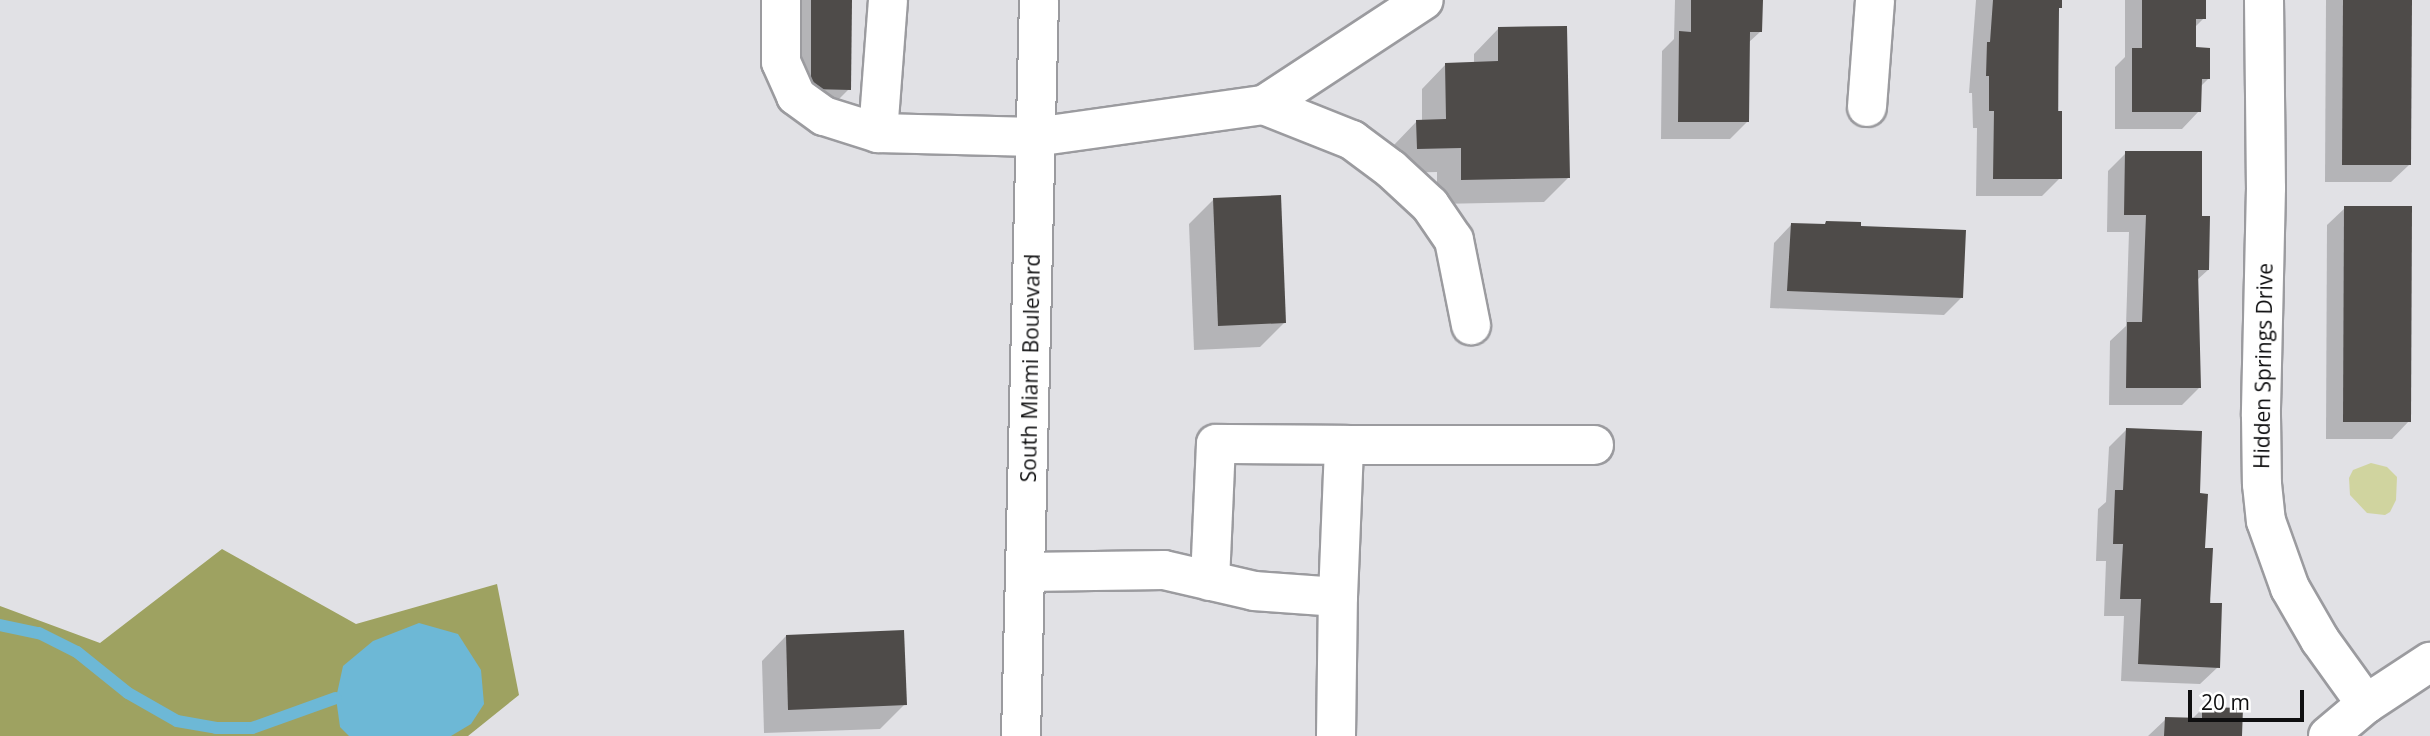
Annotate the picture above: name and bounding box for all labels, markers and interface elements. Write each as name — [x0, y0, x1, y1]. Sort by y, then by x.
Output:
street label: South Miami Boulevard — [1015, 253, 1045, 483]
street label: Hidden Springs Drive — [2249, 263, 2277, 469]
scale bar — [2192, 676, 2308, 720]
text: 20 m — [2201, 688, 2250, 716]

